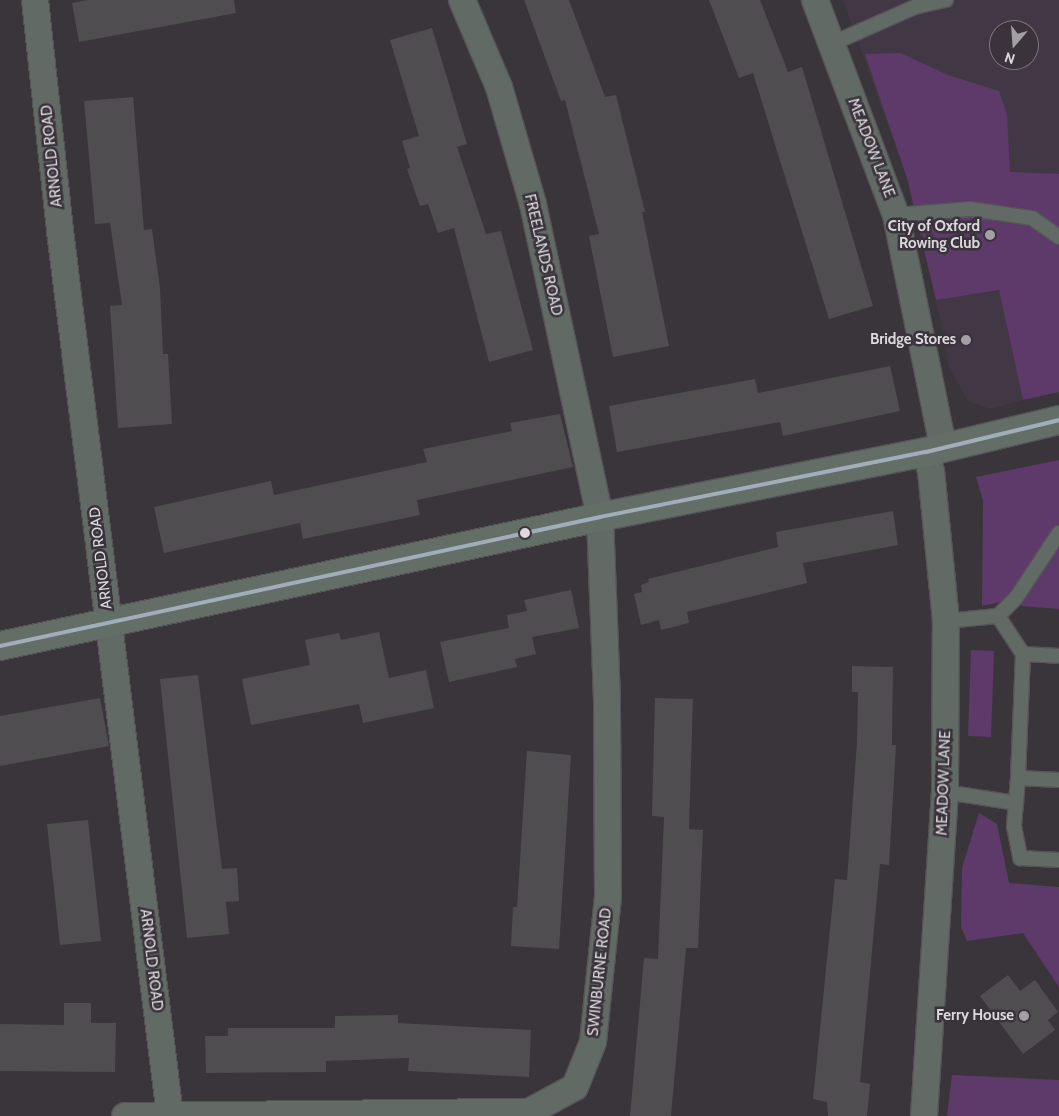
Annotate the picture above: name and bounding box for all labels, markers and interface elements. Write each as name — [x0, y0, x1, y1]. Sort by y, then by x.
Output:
north arrow — [989, 20, 1039, 70]
text: N — [1002, 48, 1017, 68]
street label: MEADOW LANE — [844, 96, 898, 200]
street label: ARNOLD ROAD — [38, 104, 66, 208]
street label: FREELANDS ROAD — [520, 192, 566, 318]
place label: City of Oxford Rowing Club — [888, 217, 980, 252]
marker: City of Oxford Rowing Club — [984, 229, 996, 241]
place label: Bridge Stores — [870, 331, 956, 349]
marker: Bridge Stores — [960, 334, 972, 346]
street label: ARNOLD ROAD — [86, 506, 116, 610]
unlabelled marker — [520, 528, 530, 538]
street label: MEADOW LANE — [933, 730, 955, 836]
street label: SWINBURNE ROAD — [584, 907, 616, 1037]
street label: ARNOLD ROAD — [136, 908, 166, 1012]
place label: Ferry House — [936, 1007, 1014, 1025]
marker: Ferry House — [1018, 1010, 1030, 1022]

